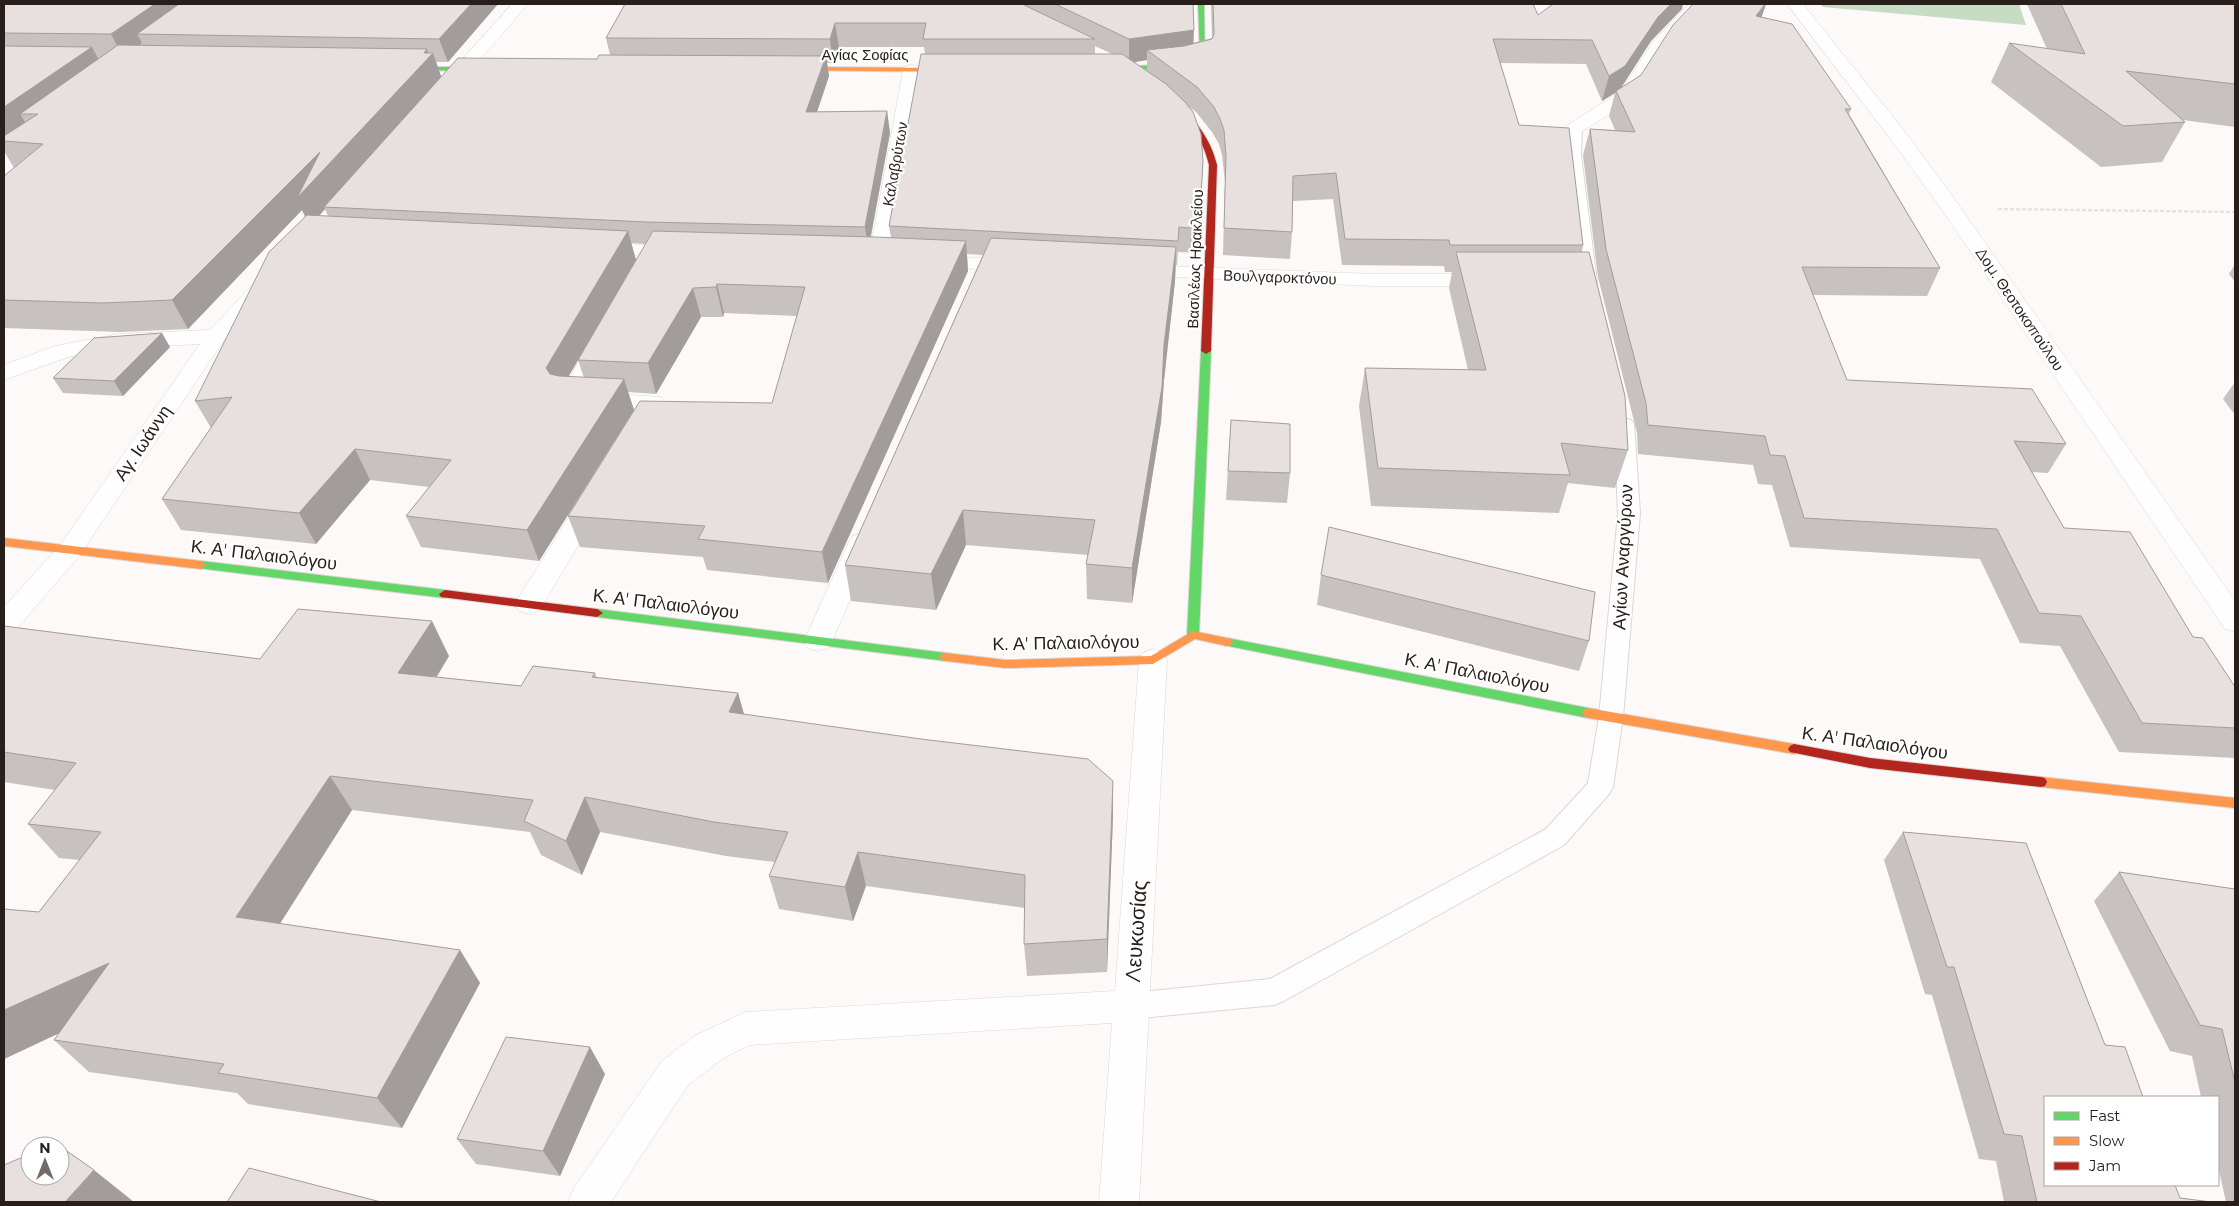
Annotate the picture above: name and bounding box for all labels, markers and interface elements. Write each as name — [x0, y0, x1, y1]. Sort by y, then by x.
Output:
street label: Αγίας Σοφίας — [822, 45, 908, 64]
street label: Καλαβρύτων — [878, 120, 912, 208]
street label: Βασιλέως Ηρακλείου — [1183, 189, 1207, 329]
street label: Δομ. Θεοτοκοπούλου — [1972, 244, 2068, 374]
street label: Βουλγαροκτόνου — [1223, 266, 1337, 288]
street label: Αγ. Ιωάννη — [110, 401, 176, 485]
street label: Αγίων Αναργύρων — [1608, 484, 1638, 630]
street label: Κ. Α' Παλαιολόγου — [190, 535, 338, 575]
street label: Κ. Α' Παλαιολόγου — [592, 584, 740, 624]
street label: Κ. Α' Παλαιολόγου — [992, 631, 1140, 655]
street label: Κ. Α' Παλαιολόγου — [1403, 648, 1551, 698]
street label: Κ. Α' Παλαιολόγου — [1801, 722, 1949, 764]
street label: Λευκωσίας — [1120, 879, 1152, 983]
legend — [2044, 1096, 2219, 1186]
text: Fast — [2089, 1106, 2120, 1125]
text: Slow — [2089, 1131, 2125, 1150]
north arrow — [20, 1136, 70, 1186]
text: N — [39, 1139, 51, 1157]
text: Jam — [2088, 1156, 2121, 1175]

